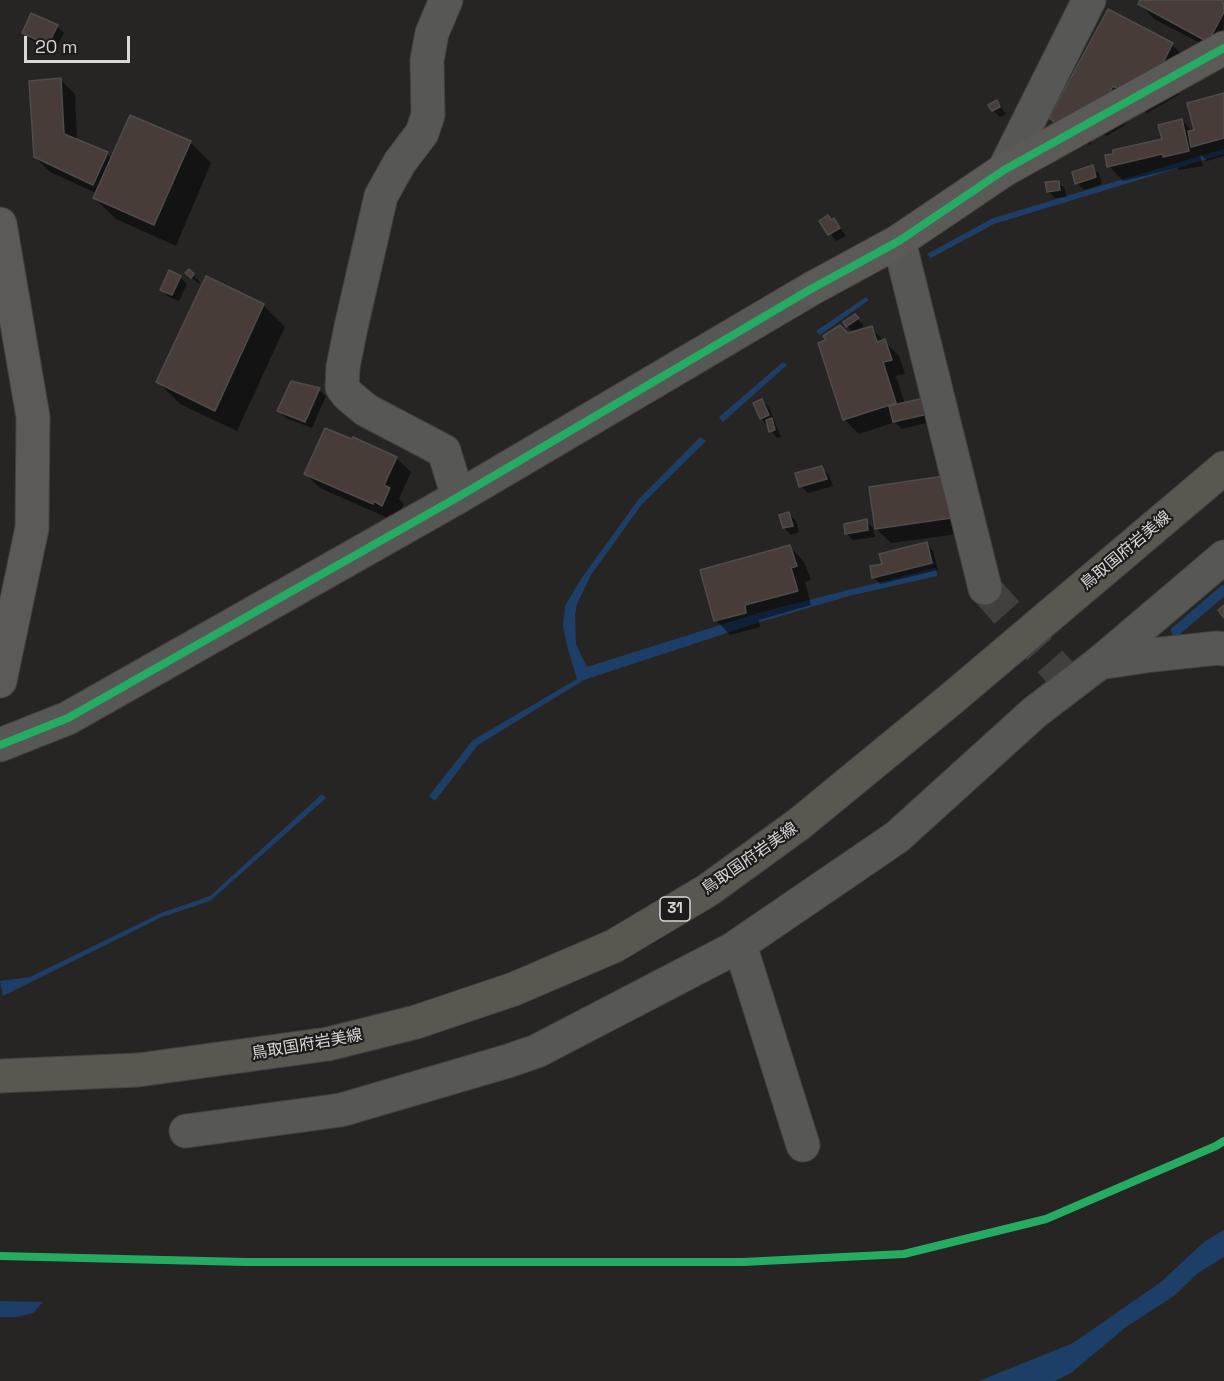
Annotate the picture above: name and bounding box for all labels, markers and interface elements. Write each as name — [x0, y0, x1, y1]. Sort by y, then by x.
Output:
scale bar — [27, 24, 134, 62]
text: 20 m — [35, 35, 78, 58]
street label: 鳥取国府岩美線 — [1077, 508, 1175, 594]
street label: 鳥取国府岩美線 — [699, 819, 801, 899]
road number: 31 — [660, 897, 690, 921]
street label: 鳥取国府岩美線 — [250, 1026, 364, 1064]

